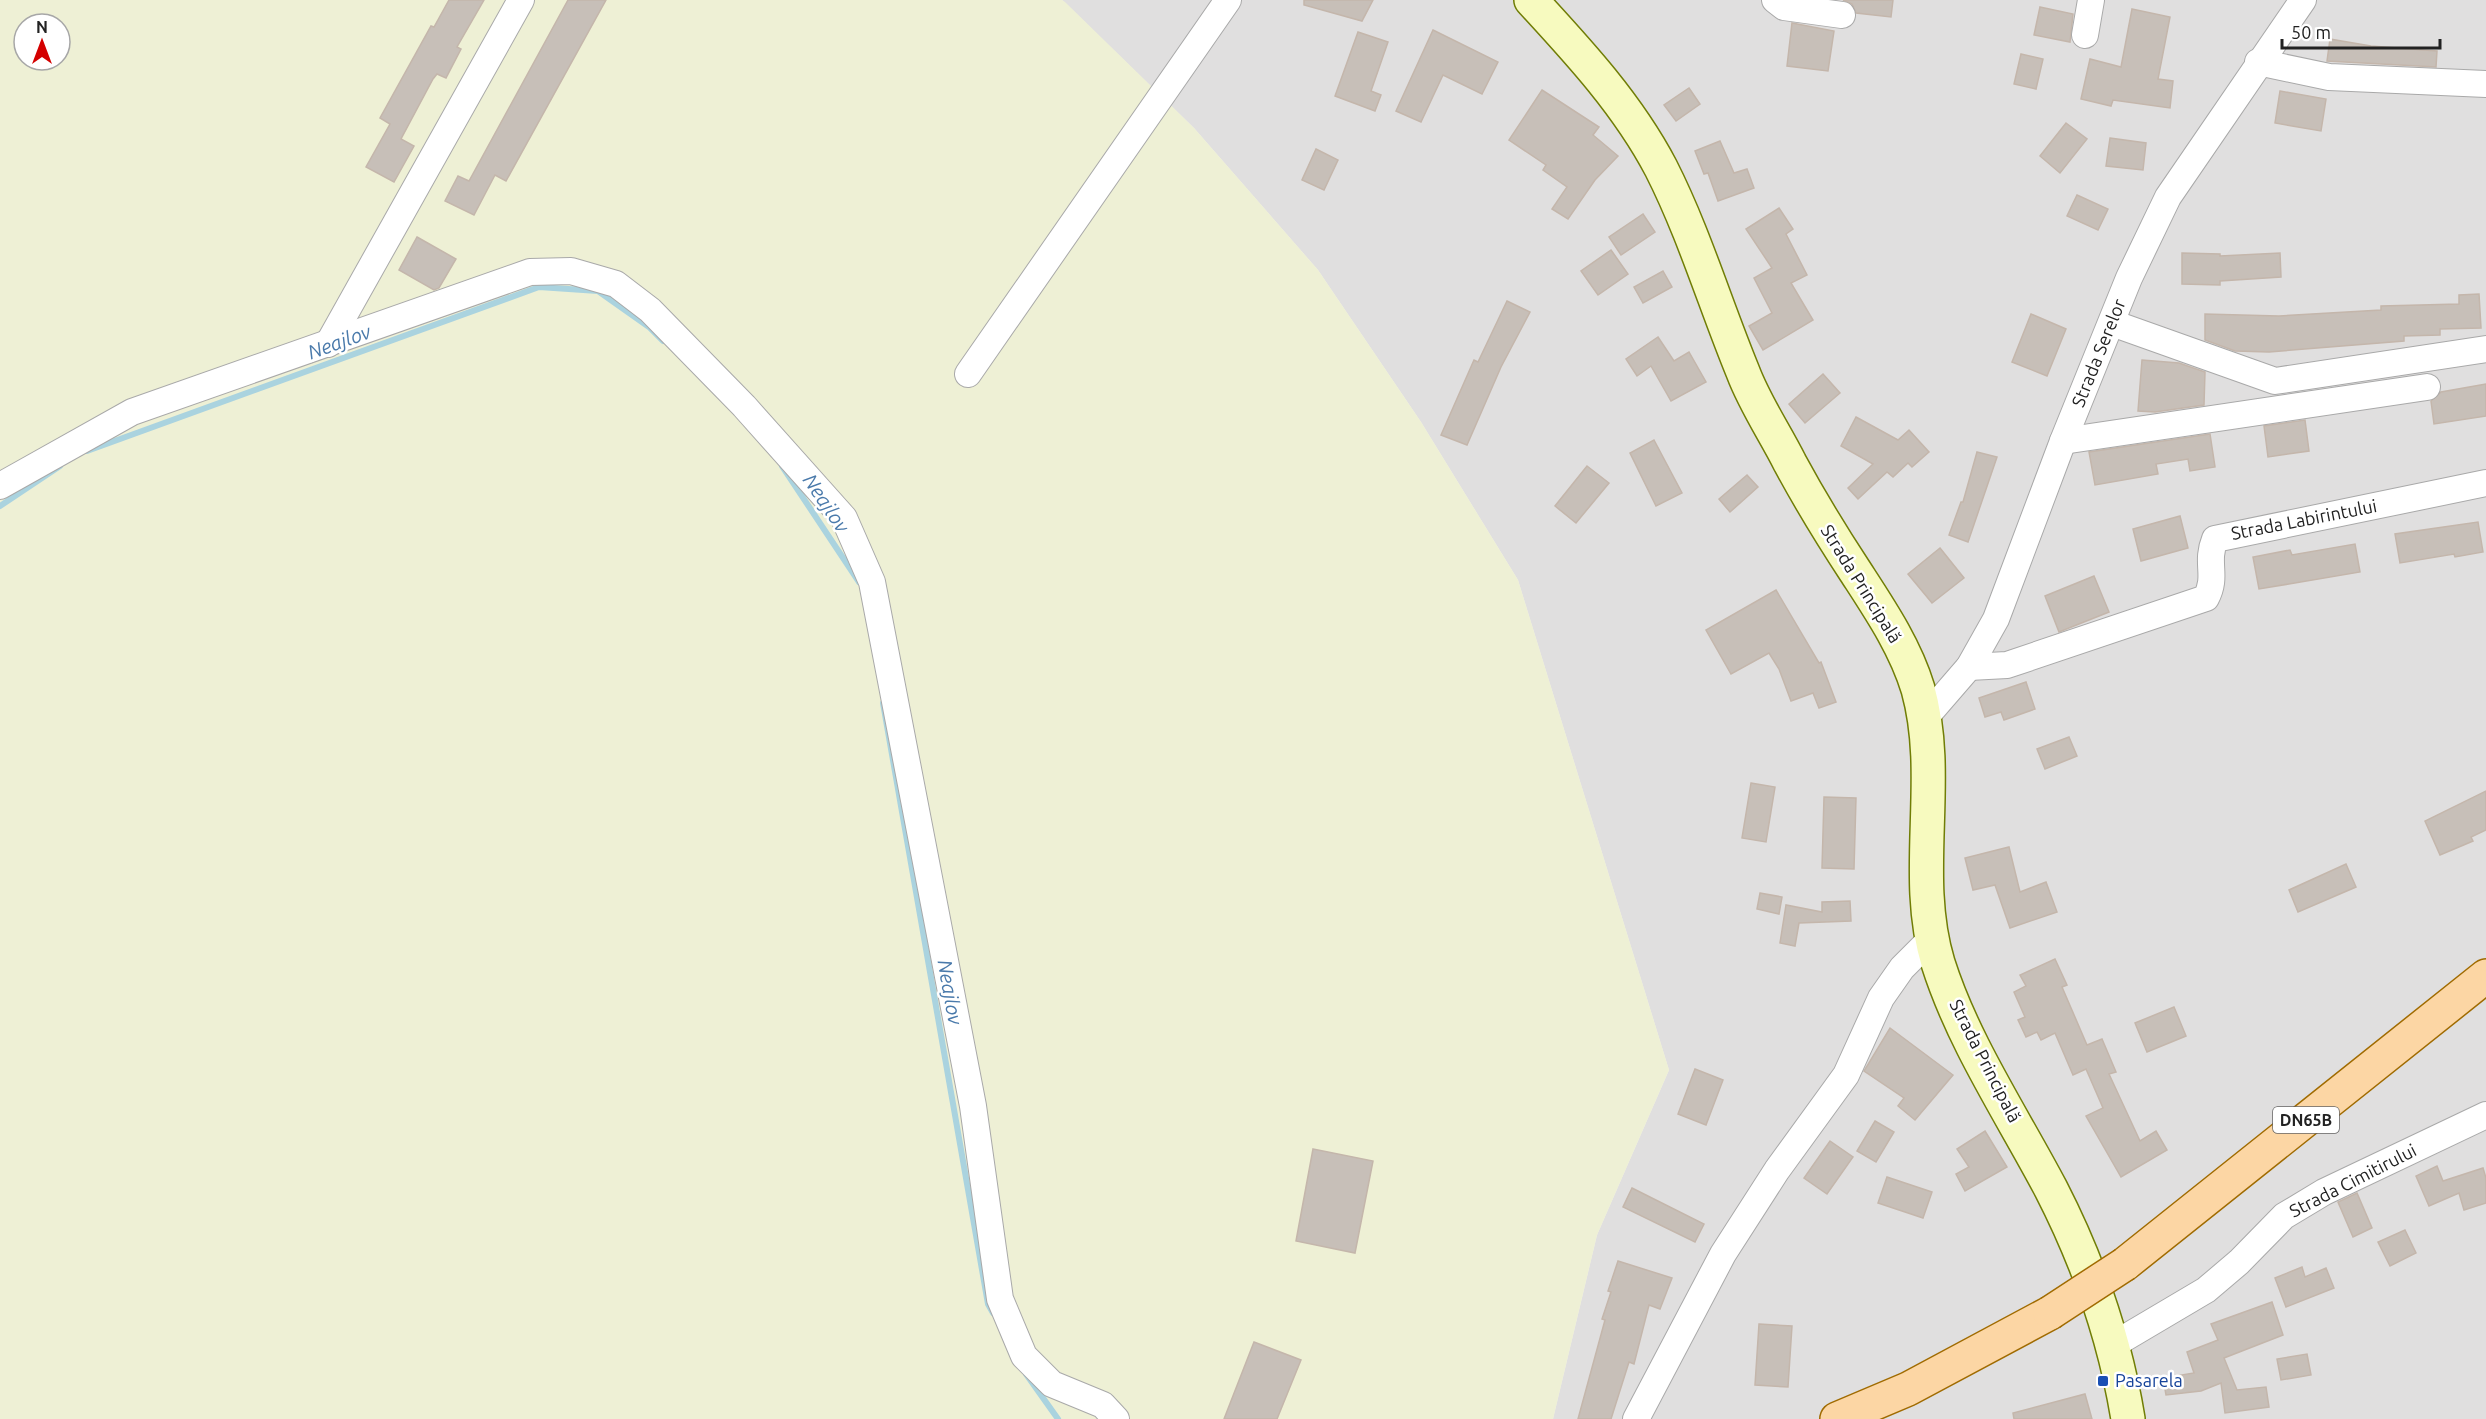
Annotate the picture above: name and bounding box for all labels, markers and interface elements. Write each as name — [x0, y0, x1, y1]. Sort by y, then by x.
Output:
north arrow — [12, 12, 72, 72]
scale bar — [2282, 12, 2440, 50]
text: N — [36, 18, 48, 36]
text: 50 m — [2291, 22, 2331, 42]
street label: Strada Serelor — [2067, 296, 2129, 410]
water label: Neajlov — [304, 319, 375, 364]
water label: Neajlov — [799, 469, 855, 537]
street label: Strada Labirintului — [2229, 495, 2378, 543]
street label: Strada Principală — [1818, 521, 1906, 646]
water label: Neajlov — [933, 958, 968, 1028]
street label: Strada Principală — [1946, 996, 2025, 1125]
road number: DN65B — [2273, 1107, 2339, 1133]
street label: Strada Cimitirului — [2286, 1139, 2419, 1221]
place label: Pasarela — [2115, 1370, 2183, 1390]
marker: Pasarela — [2096, 1374, 2110, 1388]

